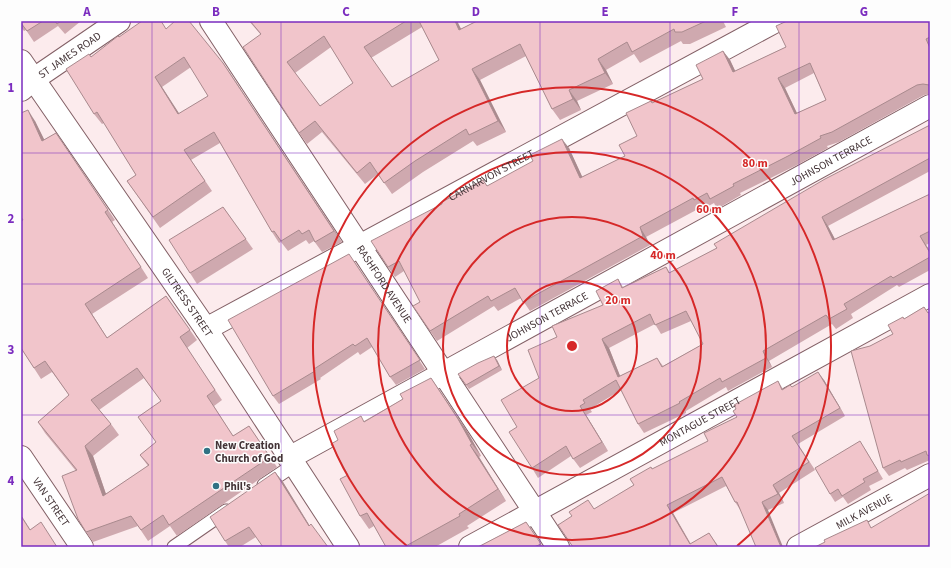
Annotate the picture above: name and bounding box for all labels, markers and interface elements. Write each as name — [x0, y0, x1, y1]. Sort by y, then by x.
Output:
text: A — [82, 3, 91, 21]
text: B — [212, 3, 220, 21]
text: C — [342, 3, 350, 21]
text: D — [472, 3, 480, 21]
text: E — [601, 3, 609, 21]
text: F — [732, 3, 739, 21]
text: G — [860, 3, 868, 21]
street label: ST JAMES ROAD — [35, 28, 104, 82]
text: 1 — [8, 79, 15, 97]
street label: JOHNSON TERRACE — [787, 132, 875, 190]
street label: CARNARVON STREET — [446, 146, 537, 205]
text: 80 m — [742, 155, 768, 172]
text: 60 m — [696, 201, 722, 218]
text: 2 — [8, 210, 15, 228]
street label: RASHFORD AVENUE — [353, 242, 415, 326]
text: 40 m — [650, 247, 676, 264]
street label: GILTRESS STREET — [158, 265, 216, 340]
street label: JOHNSON TERRACE — [503, 288, 591, 346]
text: 20 m — [605, 292, 631, 309]
centre of rings — [565, 339, 579, 353]
text: 3 — [8, 341, 15, 359]
street label: MONTAGUE STREET — [656, 393, 744, 450]
place label: New Creation Church of God — [215, 438, 283, 466]
marker: New Creation Church of God — [202, 446, 212, 456]
text: 4 — [8, 472, 15, 490]
street label: VAN STREET — [29, 475, 73, 530]
place label: Phil's — [224, 479, 251, 494]
marker: Phil's — [211, 481, 221, 491]
street label: MILK AVENUE — [833, 490, 895, 533]

